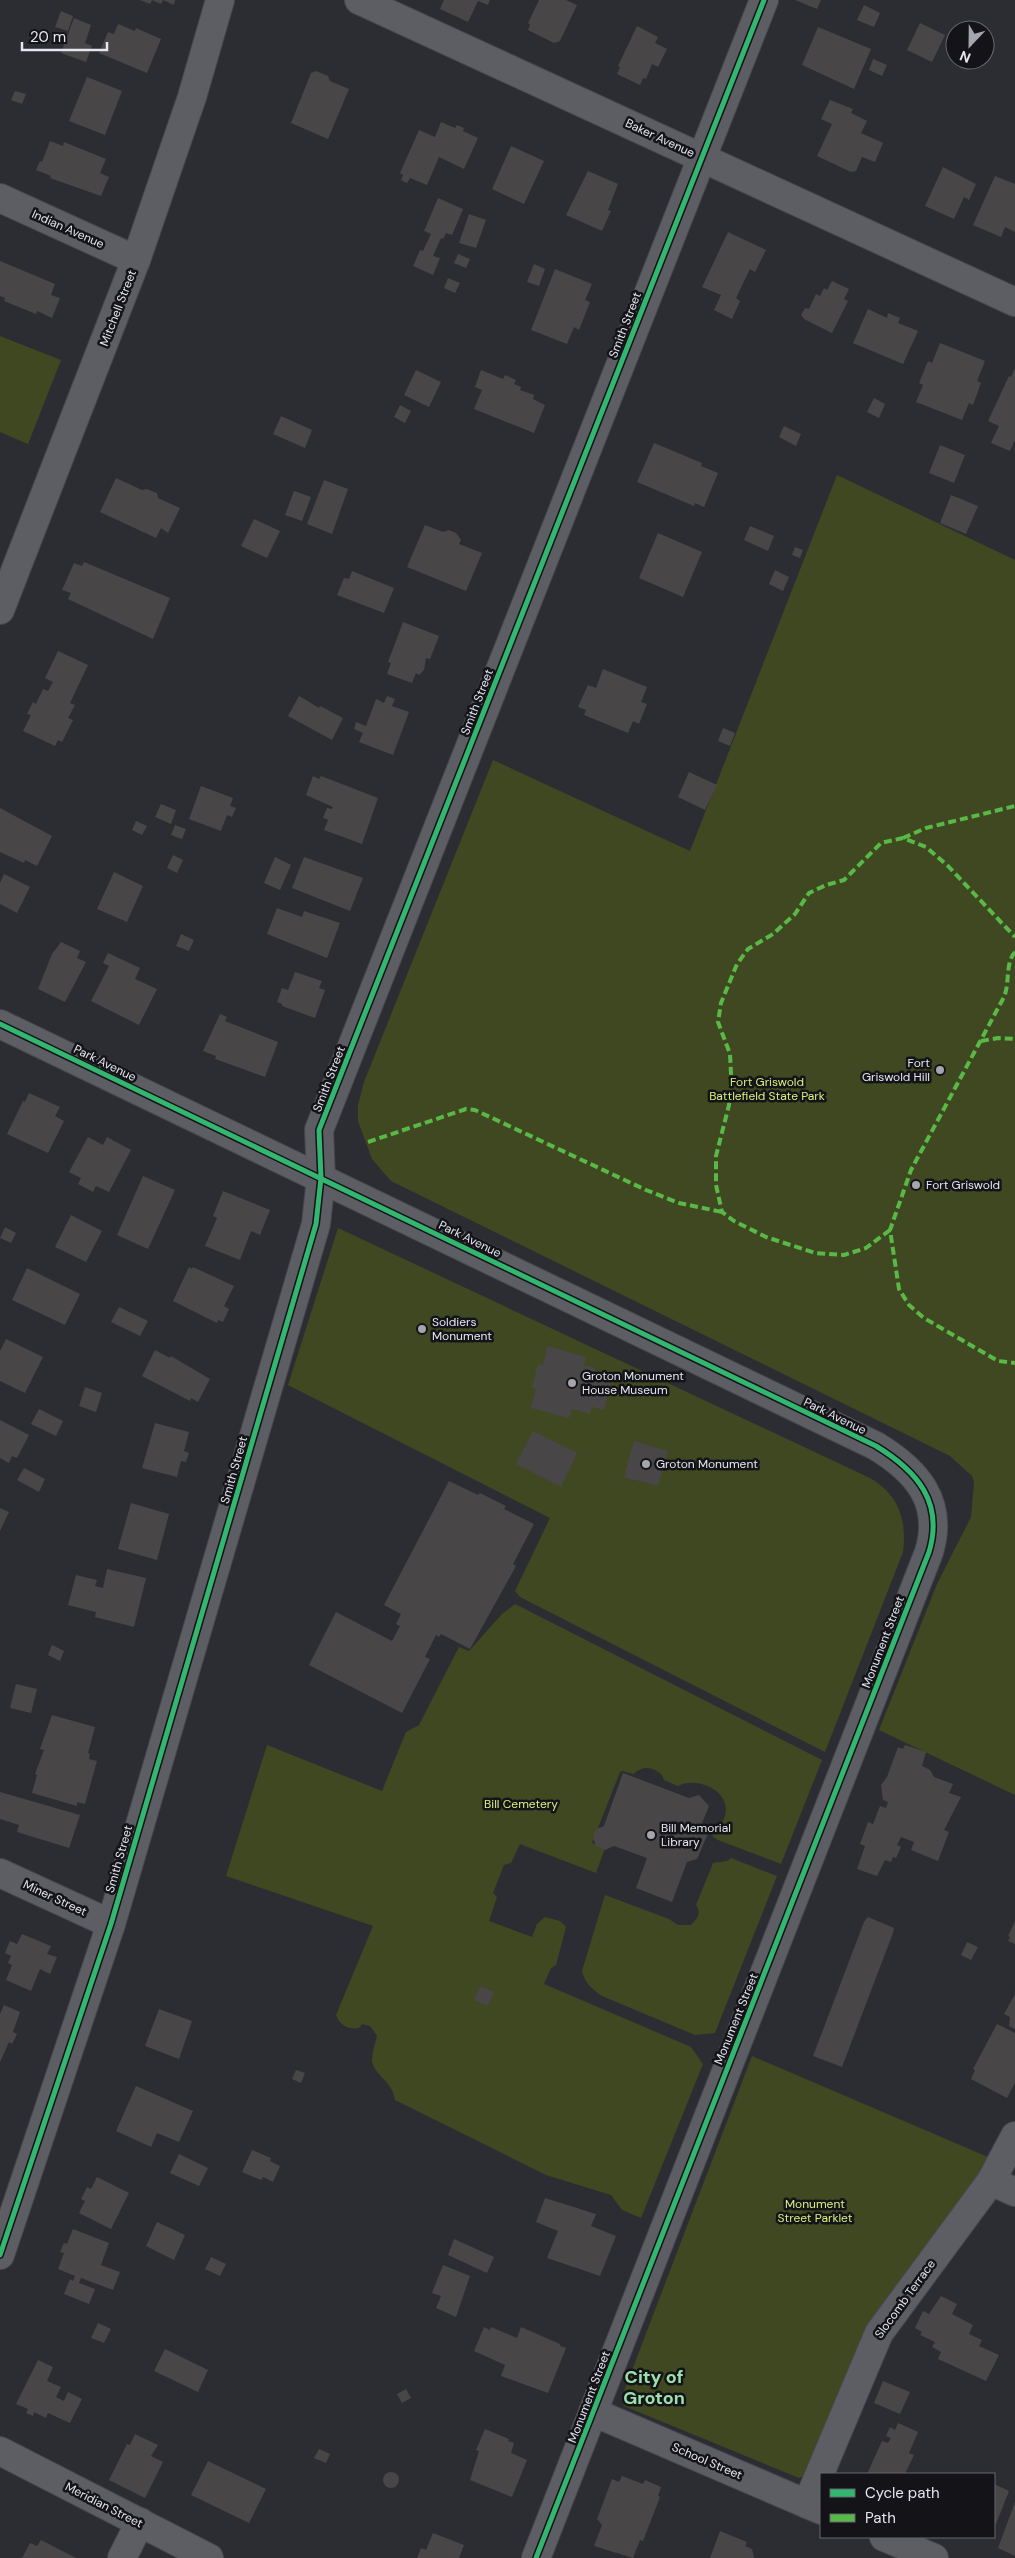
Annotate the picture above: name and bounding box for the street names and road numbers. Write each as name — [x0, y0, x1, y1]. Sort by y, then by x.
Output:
street label: Baker Avenue — [623, 115, 697, 161]
street label: Indian Avenue — [29, 206, 107, 252]
street label: Mitchell Street — [96, 267, 140, 349]
street label: Smith Street — [605, 289, 645, 360]
street label: Smith Street — [457, 666, 497, 737]
street label: Park Avenue — [71, 1041, 139, 1085]
street label: Smith Street — [309, 1043, 349, 1114]
street label: Park Avenue — [436, 1217, 504, 1261]
street label: Park Avenue — [801, 1394, 869, 1438]
street label: Smith Street — [217, 1434, 251, 1506]
street label: Monument Street — [858, 1593, 908, 1690]
street label: Smith Street — [102, 1823, 136, 1895]
street label: Miner Street — [21, 1876, 90, 1920]
street label: Monument Street — [710, 1971, 762, 2067]
street label: Slocomb Terrace — [871, 2256, 939, 2342]
street label: Monument Street — [564, 2348, 614, 2445]
street label: School Street — [669, 2439, 745, 2483]
street label: Meridian Street — [62, 2479, 146, 2532]

